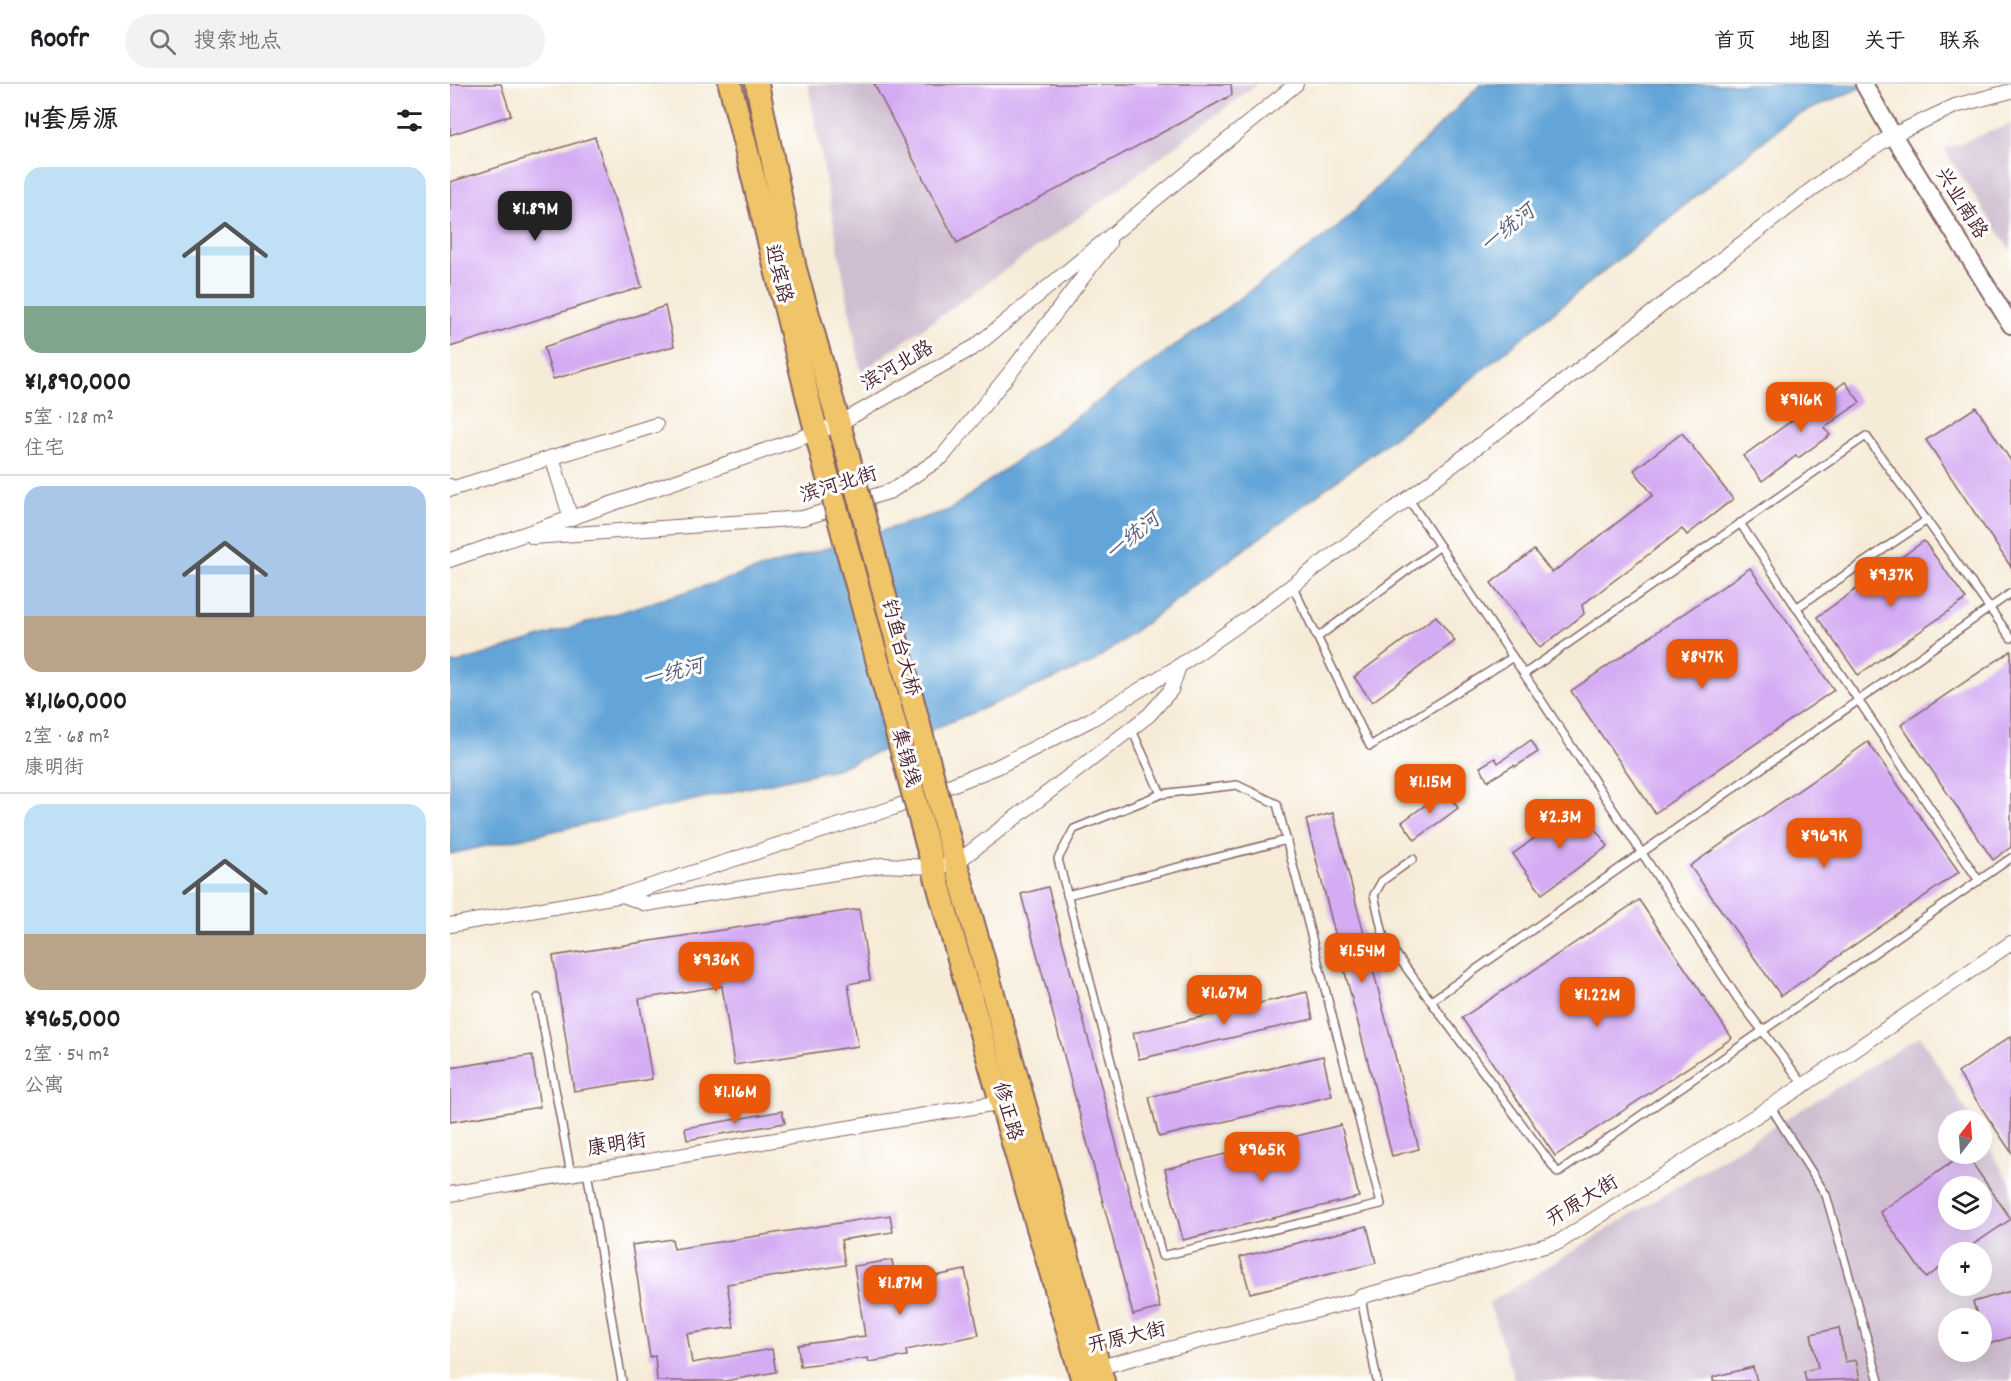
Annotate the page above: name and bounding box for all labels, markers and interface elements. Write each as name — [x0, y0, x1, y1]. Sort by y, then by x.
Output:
search box — [125, 14, 545, 68]
text: Roofr — [30, 21, 89, 61]
icon: search — [146, 25, 179, 58]
text: 搜索地点 — [194, 27, 282, 58]
text: 首页 — [1714, 28, 1756, 58]
text: 地图 — [1789, 28, 1831, 58]
text: 关于 — [1864, 28, 1906, 58]
text: 联系 — [1939, 28, 1981, 58]
text: 14套房源 — [24, 103, 118, 140]
icon: filters — [393, 104, 426, 137]
street label: 兴业南路 — [1927, 163, 1994, 246]
pin: ¥1.89M — [486, 191, 584, 242]
text: ¥1.89M — [512, 196, 558, 224]
water label: 一统河 — [1475, 197, 1545, 261]
icon: home — [171, 206, 279, 314]
street label: 迎宾路 — [756, 242, 798, 307]
street label: 滨河北路 — [856, 334, 941, 399]
text: ¥1,890,000 — [24, 365, 131, 402]
pin: ¥916K — [1759, 382, 1843, 433]
text: ¥916K — [1780, 387, 1822, 415]
text: 5室 · 128 m² — [24, 405, 114, 433]
text: 住宅 — [24, 436, 64, 464]
street label: 滨河北街 — [797, 461, 881, 511]
water label: 一统河 — [1100, 505, 1170, 569]
icon: home — [171, 525, 279, 633]
pin: ¥937K — [1849, 557, 1933, 608]
text: ¥937K — [1869, 562, 1913, 590]
street label: 钓鱼台大桥 — [873, 596, 925, 700]
pin: ¥847K — [1660, 639, 1744, 690]
text: ¥847K — [1681, 644, 1723, 672]
water label: 一统河 — [639, 652, 710, 697]
text: ¥1,160,000 — [24, 684, 127, 721]
text: 2室 · 68 m² — [24, 724, 110, 752]
street label: 集锡线 — [883, 725, 925, 791]
text: 康明街 — [24, 755, 84, 783]
pin: ¥1.15M — [1381, 764, 1479, 815]
text: ¥1.15M — [1409, 769, 1451, 797]
pin: ¥2.3M — [1518, 799, 1602, 850]
text: ¥2.3M — [1539, 804, 1581, 832]
pin: ¥969K — [1782, 818, 1866, 869]
text: ¥969K — [1800, 823, 1848, 851]
icon: home — [171, 843, 279, 951]
pin: ¥1.54M — [1313, 933, 1411, 984]
text: ¥1.54M — [1339, 938, 1385, 966]
pin: ¥936K — [674, 942, 758, 993]
text: ¥936K — [693, 947, 739, 975]
pin: ¥1.67M — [1175, 975, 1273, 1026]
pin: ¥1.22M — [1548, 977, 1646, 1028]
text: ¥1.67M — [1201, 980, 1247, 1008]
text: ¥1.22M — [1574, 982, 1620, 1010]
text: ¥965,000 — [24, 1002, 121, 1039]
text: 2室 · 54 m² — [24, 1042, 110, 1070]
text: 公寓 — [24, 1073, 64, 1101]
pin: ¥1.16M — [686, 1074, 784, 1125]
text: ¥1.16M — [713, 1079, 757, 1107]
street label: 修正路 — [984, 1079, 1028, 1146]
north arrow — [1938, 1110, 1992, 1164]
map controls — [1938, 1110, 1992, 1362]
street label: 康明街 — [585, 1127, 649, 1165]
pin: ¥965K — [1220, 1132, 1304, 1183]
text: ¥965K — [1238, 1137, 1286, 1165]
street label: 开原大街 — [1542, 1169, 1624, 1235]
button: layers — [1938, 1176, 1992, 1230]
button: + — [1938, 1242, 1992, 1296]
pin: ¥1.87M — [851, 1265, 949, 1316]
text: ¥1.87M — [878, 1270, 922, 1298]
button: − — [1938, 1308, 1992, 1362]
street label: 开原大街 — [1085, 1316, 1169, 1362]

